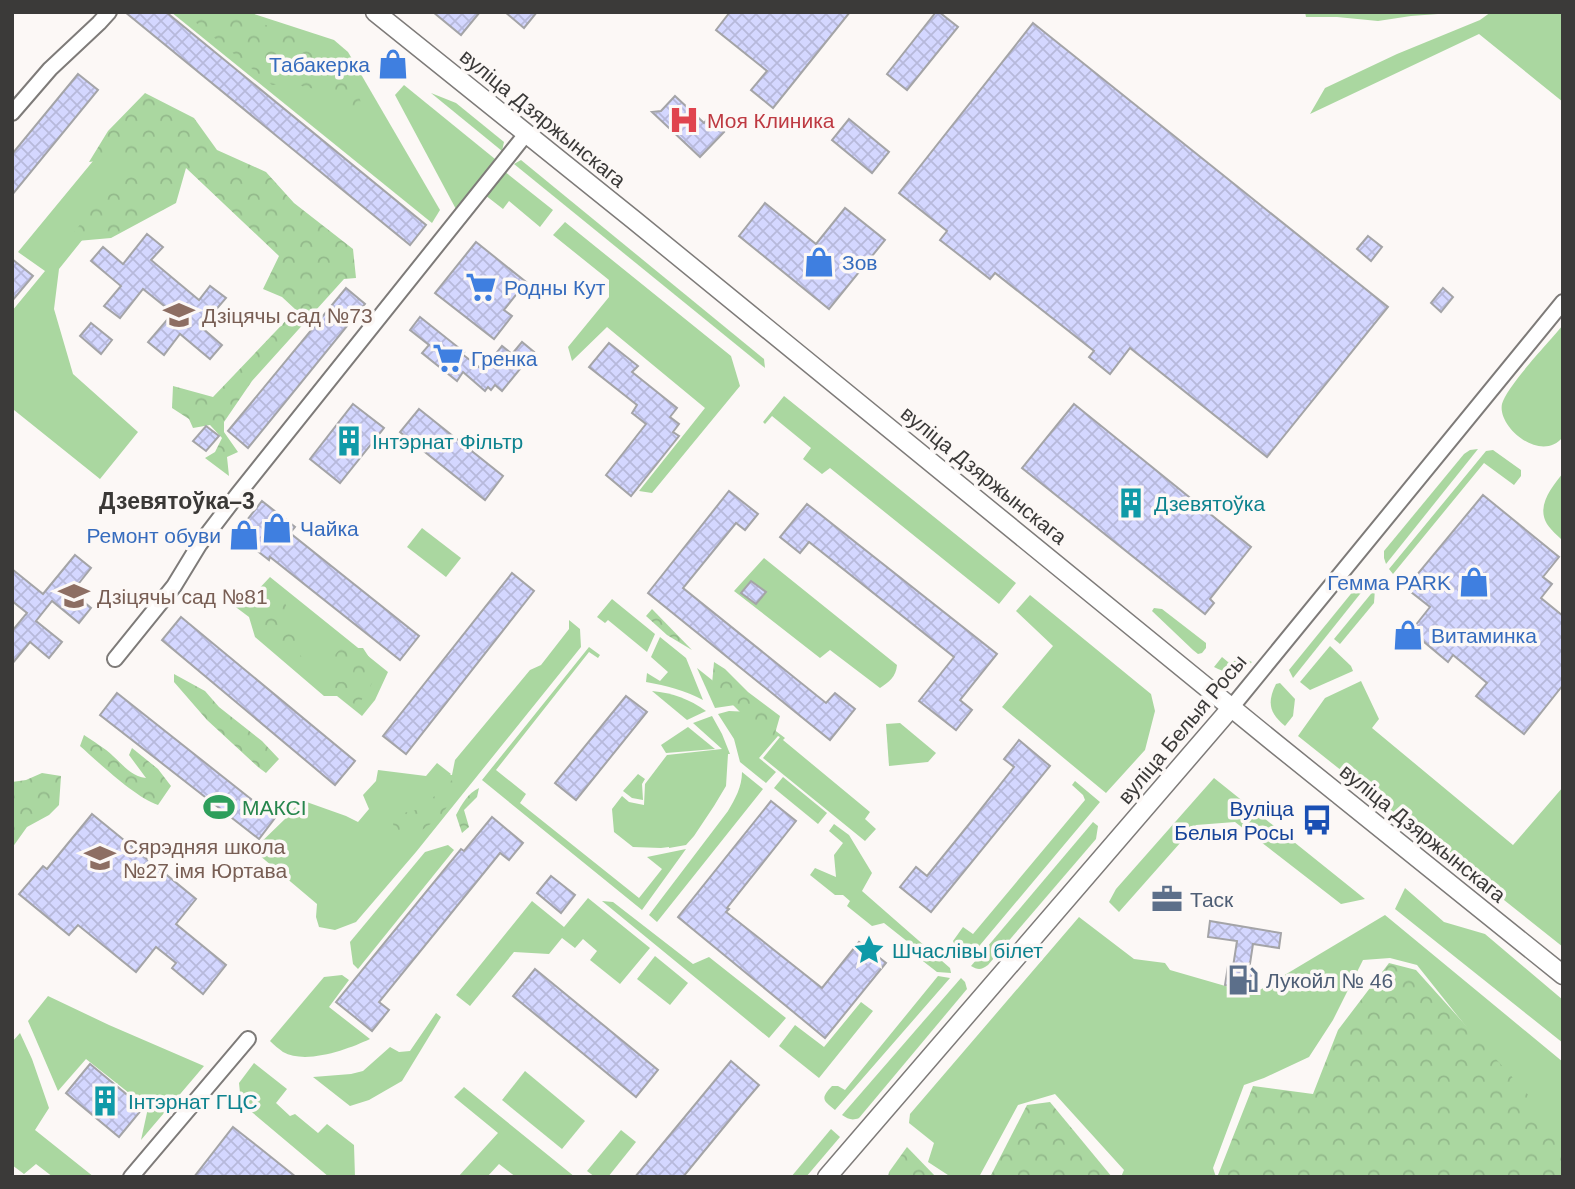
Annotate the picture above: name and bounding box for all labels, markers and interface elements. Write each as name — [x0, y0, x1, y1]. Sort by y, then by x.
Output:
street label: вуліца Дзяржынскага — [456, 44, 631, 192]
shop icon: Табакерка — [376, 47, 410, 81]
place label: Табакерка — [269, 53, 370, 76]
hospital icon: Моя Клиника — [667, 103, 701, 137]
place label: Моя Клиника — [707, 109, 835, 132]
shop icon: Зов — [802, 245, 836, 279]
place label: Зов — [842, 251, 878, 274]
supermarket icon: Родны Кут — [464, 270, 498, 304]
place label: Родны Кут — [504, 276, 606, 299]
school or university icon: Дзіцячы сад №73 — [162, 298, 196, 332]
place label: Дзіцячы сад №73 — [202, 304, 373, 327]
supermarket icon: Гренка — [431, 341, 465, 375]
place label: Гренка — [471, 347, 538, 370]
street label: вуліца Дзяржынскага — [897, 401, 1072, 549]
building icon: Інтэрнат Фільтр — [332, 424, 366, 458]
place label: Інтэрнат Фільтр — [372, 430, 523, 453]
building icon: Дзевятоўка — [1114, 486, 1148, 520]
district label: Дзевятоўка–3 — [99, 488, 255, 514]
place label: Дзевятоўка — [1154, 492, 1265, 515]
shop icon: Чайка — [260, 511, 294, 545]
place label: Чайка — [300, 517, 359, 540]
shop icon: Ремонт обуви — [227, 518, 261, 552]
place label: Ремонт обуви — [86, 524, 221, 547]
shop icon: Гемма PARK — [1457, 565, 1491, 599]
place label: Гемма PARK — [1327, 571, 1451, 594]
school or university icon: Дзіцячы сад №81 — [57, 579, 91, 613]
place label: Дзіцячы сад №81 — [97, 585, 268, 608]
shop icon: Витаминка — [1391, 618, 1425, 652]
place label: Витаминка — [1431, 624, 1537, 647]
street label: вуліца Белыя Росы — [1113, 650, 1251, 808]
street label: вуліца Дзяржынскага — [1336, 759, 1511, 907]
sports icon: МАКСІ — [202, 790, 236, 824]
place label: МАКСІ — [242, 796, 307, 819]
place label: Вуліца Белыя Росы — [1174, 797, 1294, 844]
bus stop icon: Вуліца Белыя Росы — [1300, 803, 1334, 837]
place label: Сярэдняя школа №27 імя Юртава — [123, 835, 287, 882]
school or university icon: Сярэдняя школа №27 імя Юртава — [83, 841, 117, 875]
office icon: Таск — [1150, 882, 1184, 916]
place label: Таск — [1190, 888, 1234, 911]
place icon: Шчаслівы білет — [852, 933, 886, 967]
place label: Шчаслівы білет — [892, 939, 1043, 962]
fuel station icon: Лукойл № 46 — [1226, 963, 1260, 997]
place label: Лукойл № 46 — [1266, 969, 1393, 992]
building icon: Інтэрнат ГЦС — [88, 1084, 122, 1118]
place label: Інтэрнат ГЦС — [128, 1090, 258, 1113]

